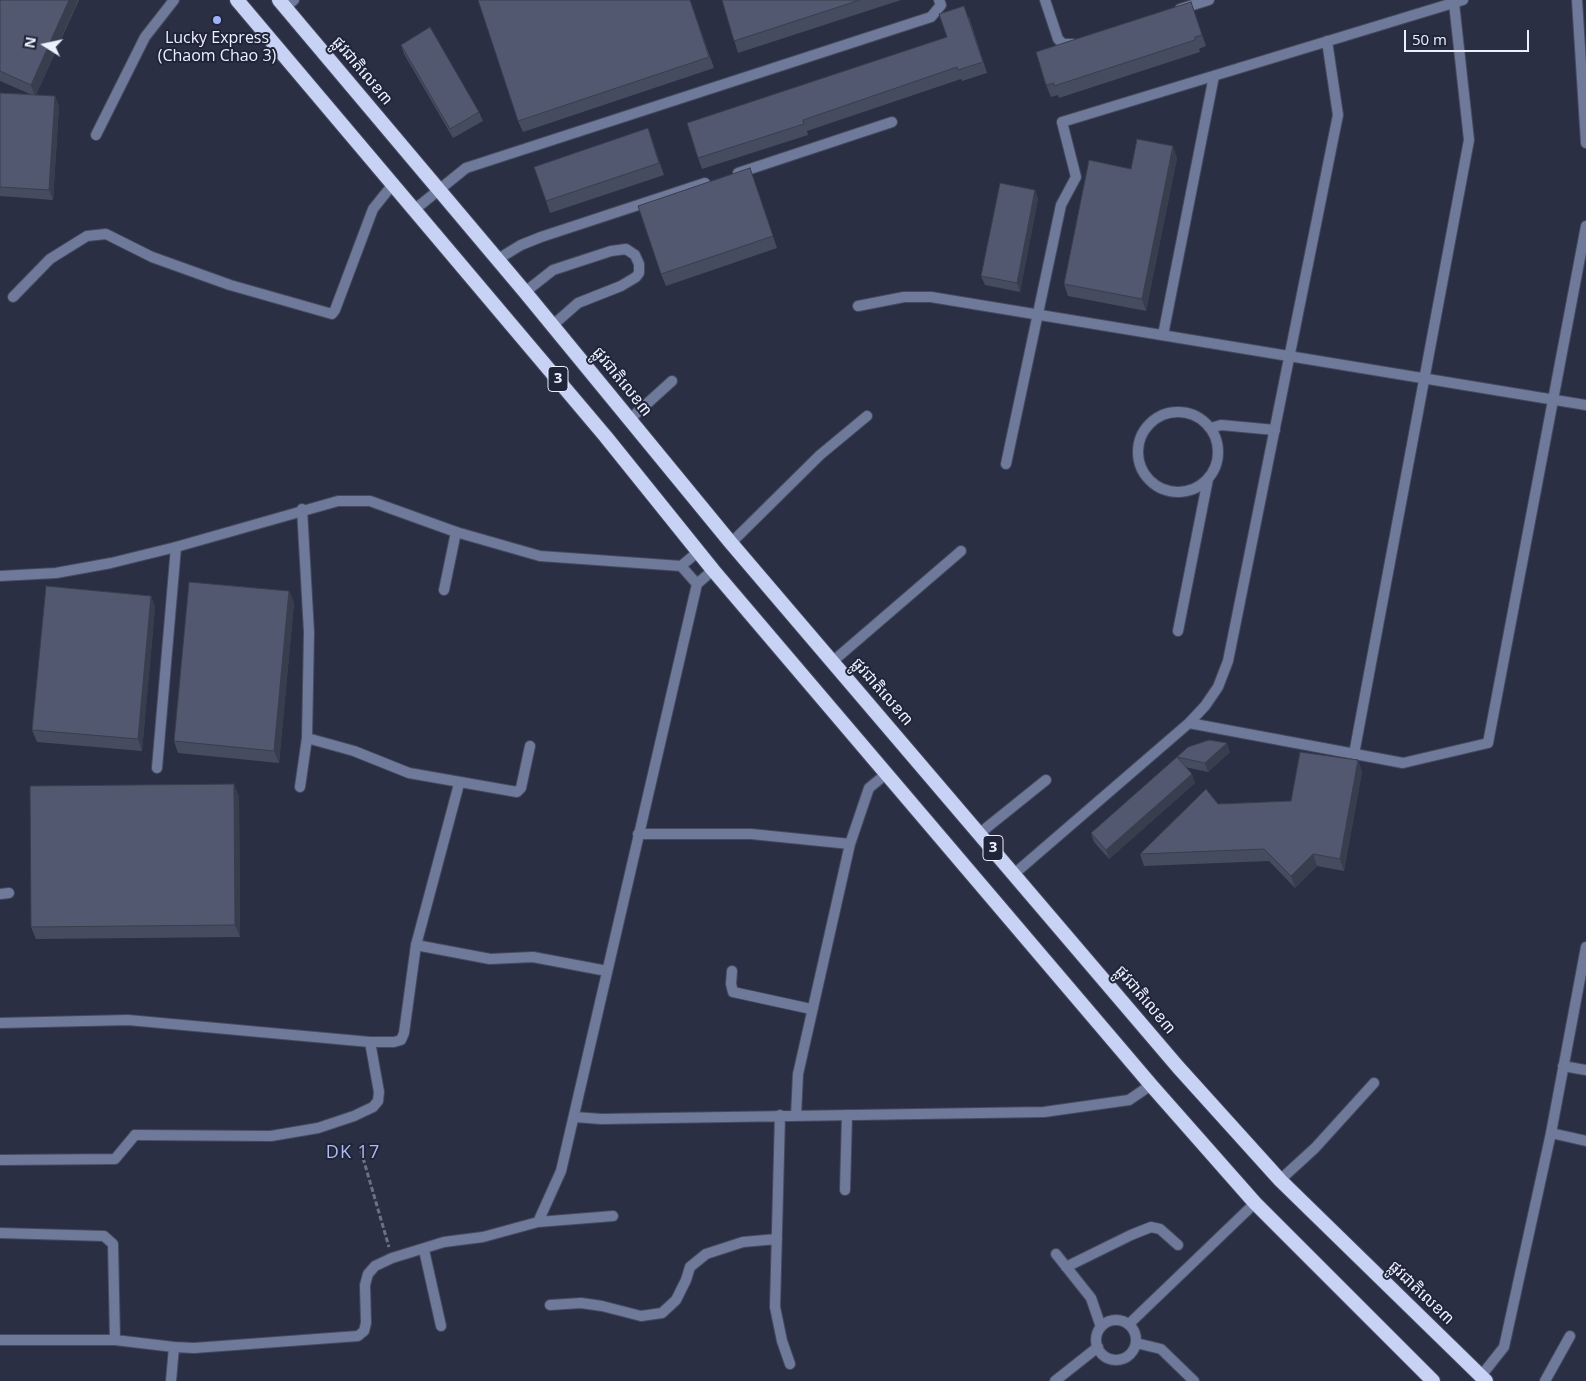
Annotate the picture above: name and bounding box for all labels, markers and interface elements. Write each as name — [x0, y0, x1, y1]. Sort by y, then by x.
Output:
marker: Lucky Express (Chaom Chao 3) — [211, 14, 223, 26]
north arrow — [20, 20, 70, 70]
scale bar — [1406, 20, 1531, 52]
place label: Lucky Express (Chaom Chao 3) — [158, 28, 276, 66]
text: 50 m — [1412, 29, 1447, 49]
street label: ផ្លូវជាតិលេខ៣ — [328, 33, 396, 109]
text: N — [19, 35, 40, 50]
street label: ផ្លូវជាតិលេខ៣ — [588, 343, 656, 421]
road number: 3 — [548, 366, 568, 392]
street label: ផ្លូវជាតិលេខ៣ — [847, 654, 917, 730]
road number: 3 — [983, 836, 1003, 860]
street label: ផ្លូវជាតិលេខ៣ — [1111, 962, 1179, 1038]
district label: DK 17 — [325, 1142, 381, 1164]
street label: ផ្លូវជាតិលេខ៣ — [1384, 1257, 1458, 1329]

